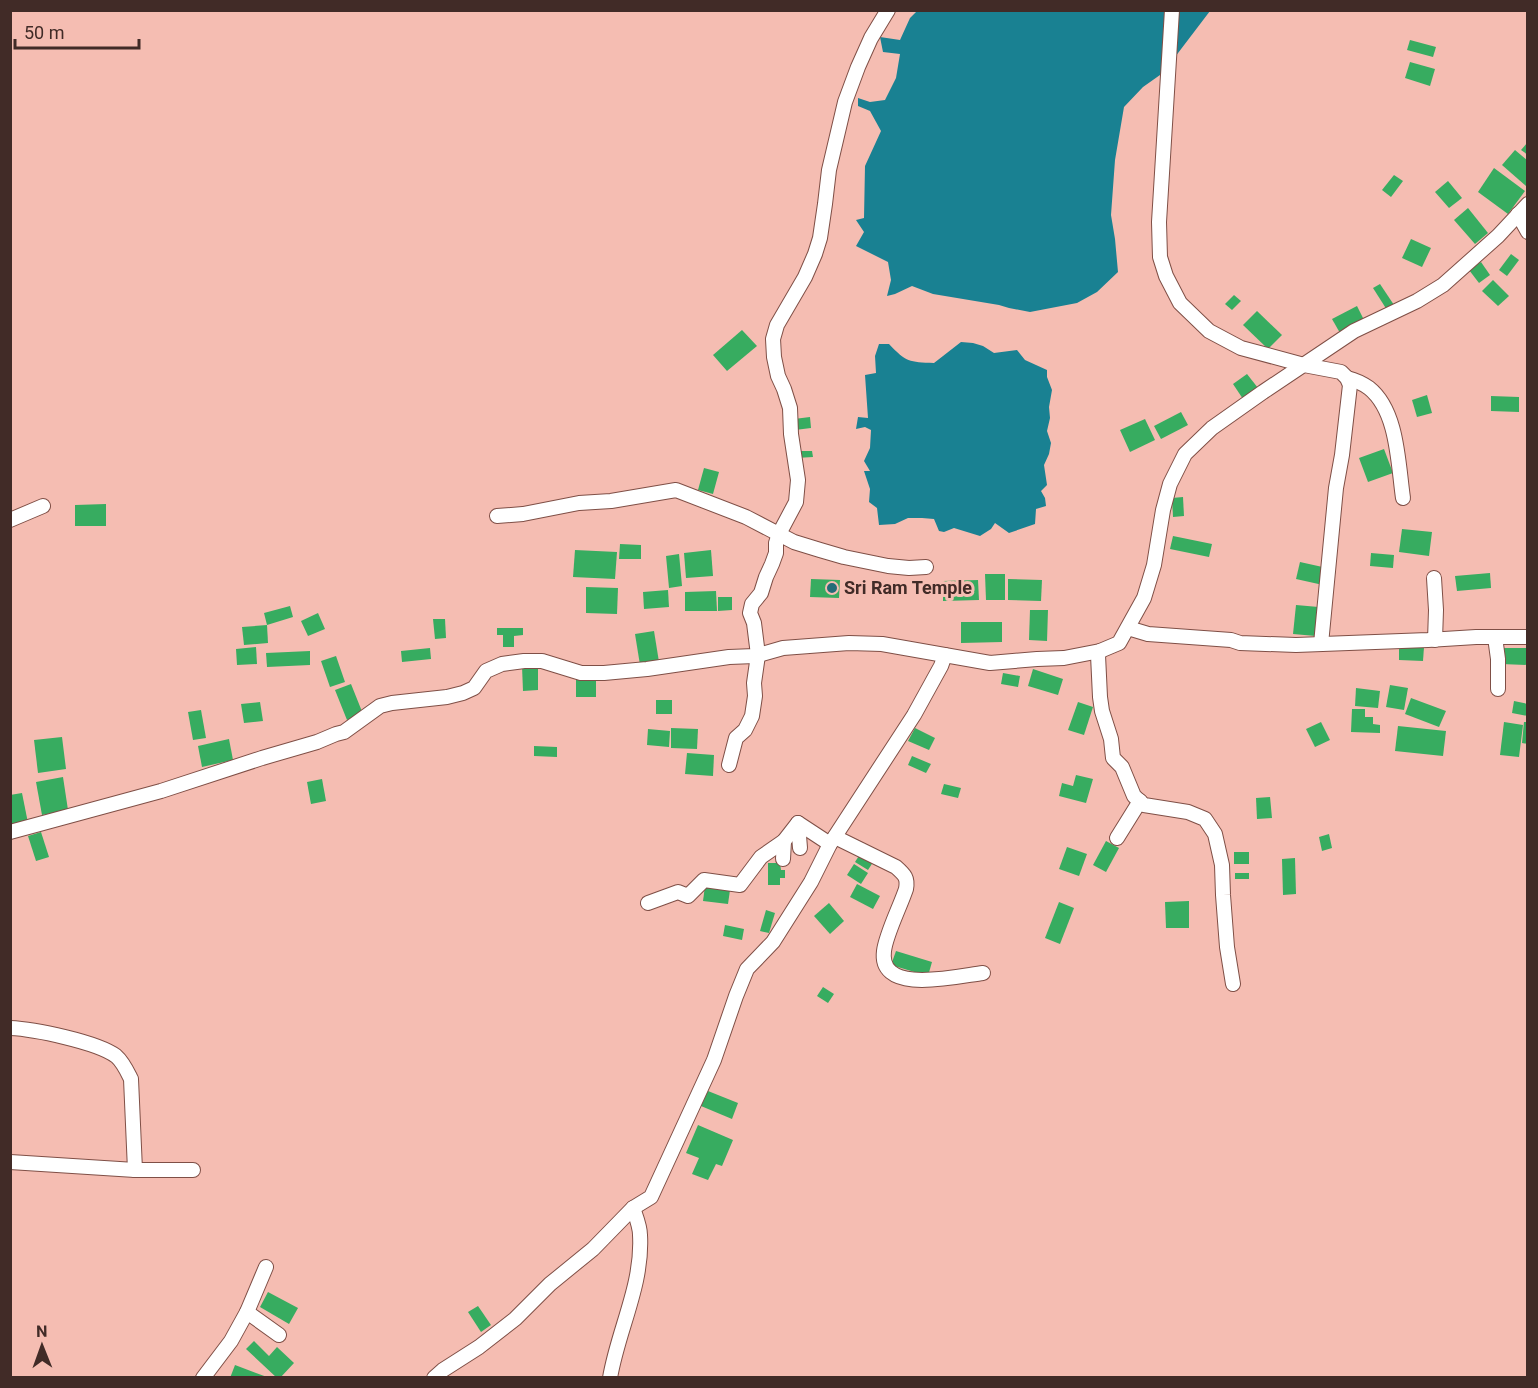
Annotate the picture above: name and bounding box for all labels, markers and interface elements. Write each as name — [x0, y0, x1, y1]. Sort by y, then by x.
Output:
scale bar — [15, 12, 140, 50]
text: 50 m — [24, 22, 64, 43]
place label: Sri Ram Temple — [844, 577, 972, 598]
marker: Sri Ram Temple — [825, 581, 839, 595]
north arrow — [12, 1316, 72, 1376]
text: N — [36, 1322, 48, 1341]

